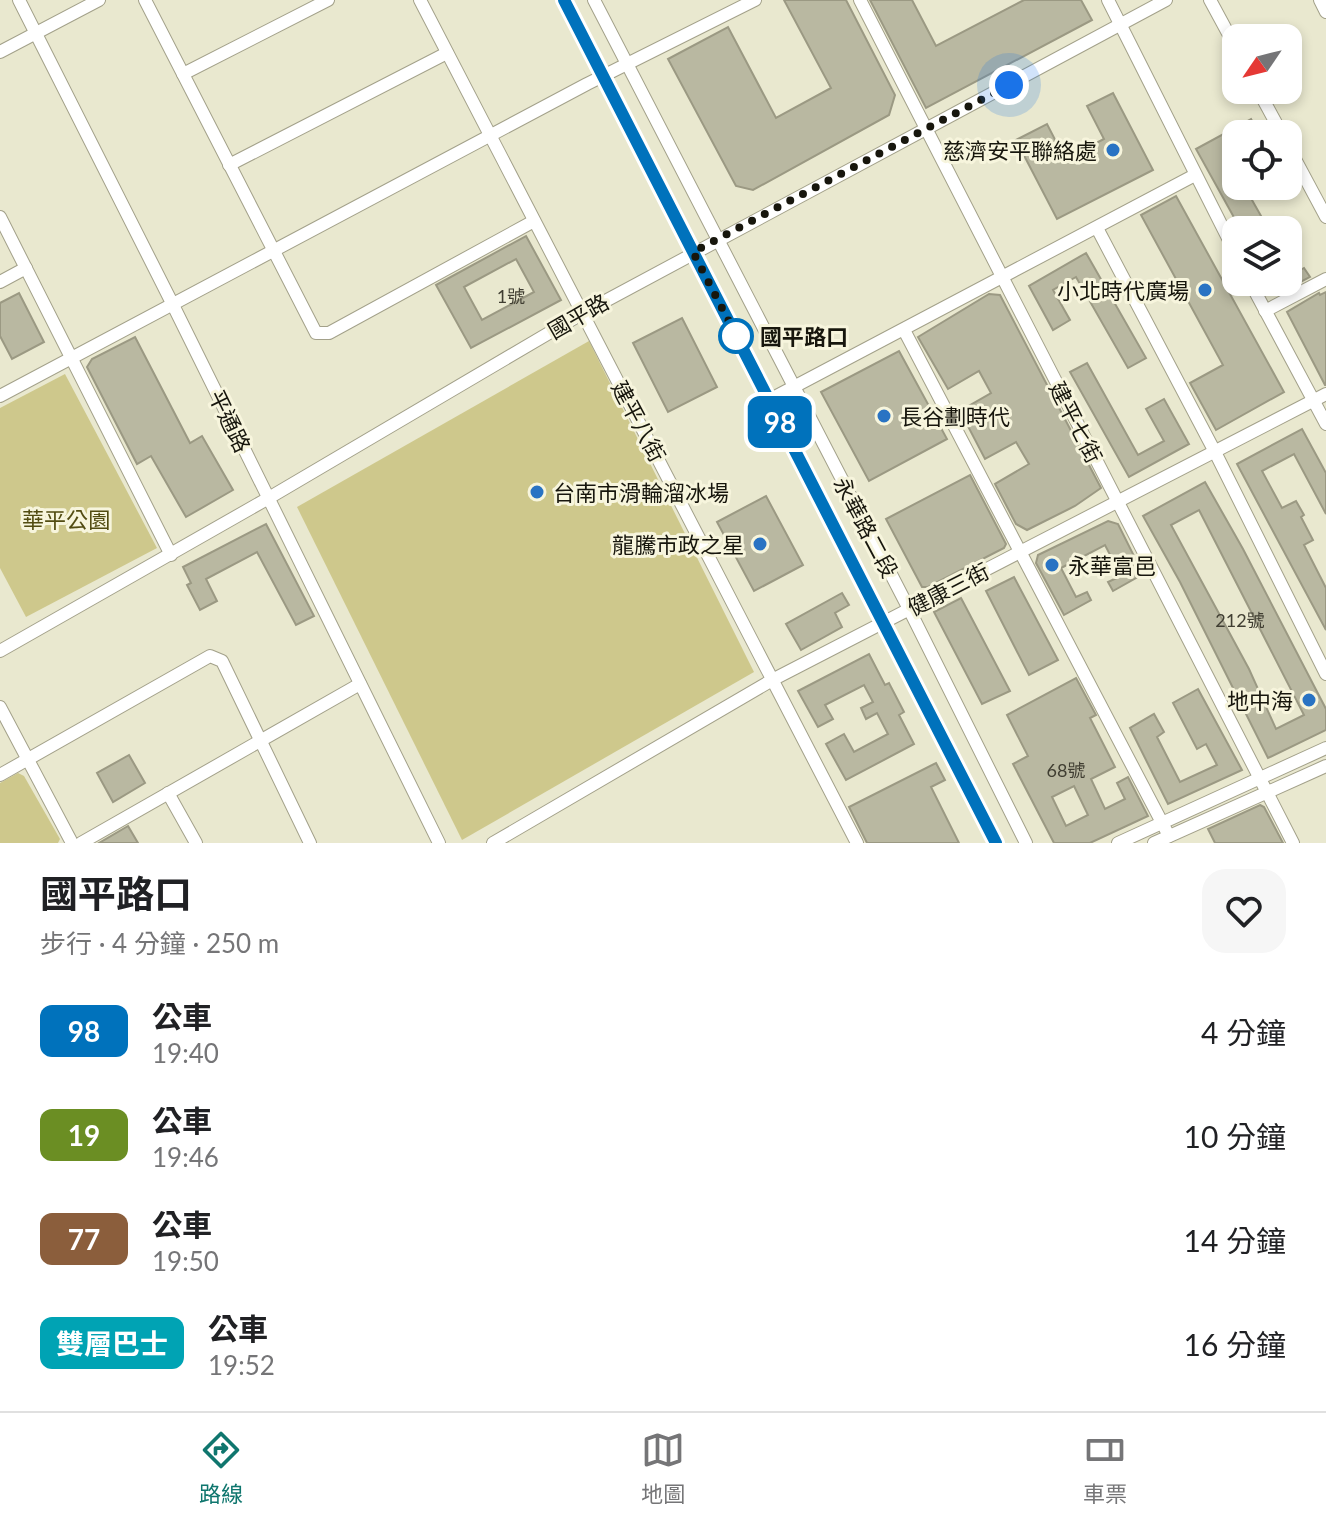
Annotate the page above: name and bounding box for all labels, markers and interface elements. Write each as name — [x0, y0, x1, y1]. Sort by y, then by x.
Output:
north arrow — [1222, 24, 1302, 104]
map controls — [1222, 24, 1302, 296]
your location — [989, 65, 1029, 105]
button: locate — [1222, 120, 1302, 200]
place label: 慈濟安平聯絡處 — [943, 137, 1097, 164]
marker: 慈濟安平聯絡處 — [1104, 141, 1122, 159]
button: layers — [1222, 216, 1302, 296]
place label: 小北時代廣場 — [1057, 277, 1189, 304]
marker: 小北時代廣場 — [1196, 281, 1214, 299]
house number: 1號 — [497, 285, 525, 307]
street label: 國平路 — [543, 288, 613, 344]
marker: 國平路口 — [719, 319, 753, 353]
place label: 國平路口 — [760, 323, 848, 350]
street label: 建平八街 — [606, 376, 672, 466]
street label: 建平七街 — [1044, 377, 1108, 467]
street label: 平通路 — [203, 385, 257, 457]
line badge: 98 — [744, 396, 816, 448]
place label: 長谷劃時代 — [900, 403, 1010, 430]
text: 98 — [764, 405, 796, 439]
marker: 長谷劃時代 — [875, 407, 893, 425]
street label: 永華路二段 — [828, 472, 904, 582]
place label: 台南市滑輪溜冰場 — [553, 479, 729, 506]
marker: 台南市滑輪溜冰場 — [528, 483, 546, 501]
park label: 華平公園 — [22, 506, 110, 533]
place label: 龍騰市政之星 — [612, 531, 744, 558]
marker: 龍騰市政之星 — [751, 535, 769, 553]
place label: 永華富邑 — [1068, 552, 1156, 579]
marker: 永華富邑 — [1043, 556, 1061, 574]
street label: 健康三街 — [903, 557, 993, 621]
house number: 212號 — [1215, 609, 1265, 631]
place label: 地中海 — [1227, 687, 1293, 714]
marker: 地中海 — [1300, 691, 1318, 709]
house number: 68號 — [1047, 759, 1085, 781]
button: heart — [1202, 869, 1286, 953]
text: 國平路口 — [40, 870, 192, 916]
text: 步行 · 4 分鐘 · 250 m — [40, 927, 279, 959]
text: 公車 — [152, 998, 212, 1034]
text: 98 — [68, 1014, 100, 1048]
text: 4 分鐘 — [1201, 1014, 1286, 1050]
text: 19:40 — [152, 1037, 219, 1069]
text: 公車 — [152, 1102, 212, 1138]
text: 19 — [68, 1118, 100, 1152]
text: 10 分鐘 — [1184, 1118, 1286, 1154]
text: 19:46 — [152, 1141, 219, 1173]
text: 公車 — [152, 1206, 212, 1242]
text: 77 — [68, 1222, 100, 1256]
text: 14 分鐘 — [1184, 1222, 1286, 1258]
text: 19:50 — [152, 1245, 219, 1277]
text: 公車 — [208, 1310, 268, 1346]
text: 雙層巴士 — [56, 1326, 168, 1360]
text: 16 分鐘 — [1184, 1326, 1286, 1362]
text: 19:52 — [208, 1349, 275, 1381]
tab: 路線 — [199, 1428, 243, 1508]
tab: 地圖 — [641, 1428, 685, 1508]
tab: 車票 — [1083, 1428, 1127, 1508]

